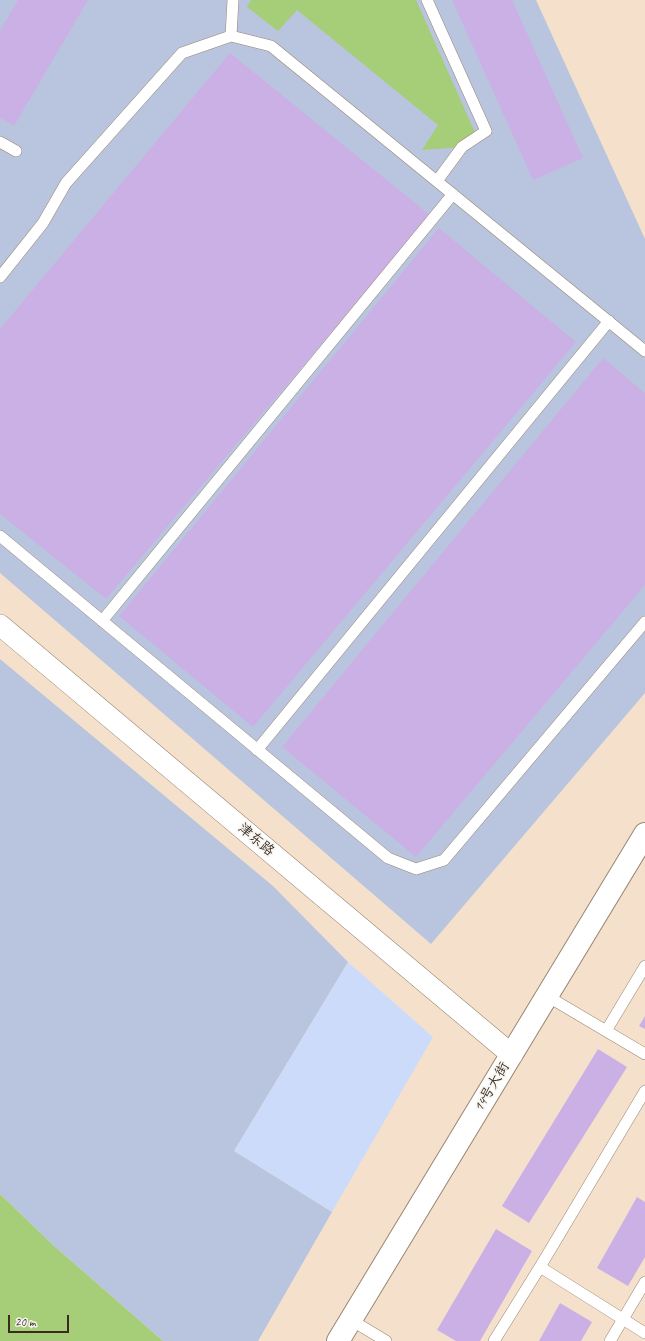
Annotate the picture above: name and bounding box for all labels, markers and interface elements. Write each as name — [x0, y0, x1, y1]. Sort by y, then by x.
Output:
street label: 津东路 — [235, 820, 277, 860]
street label: 14号大街 — [471, 1059, 513, 1115]
scale bar — [10, 1307, 71, 1333]
text: 20 m — [15, 1314, 35, 1330]

